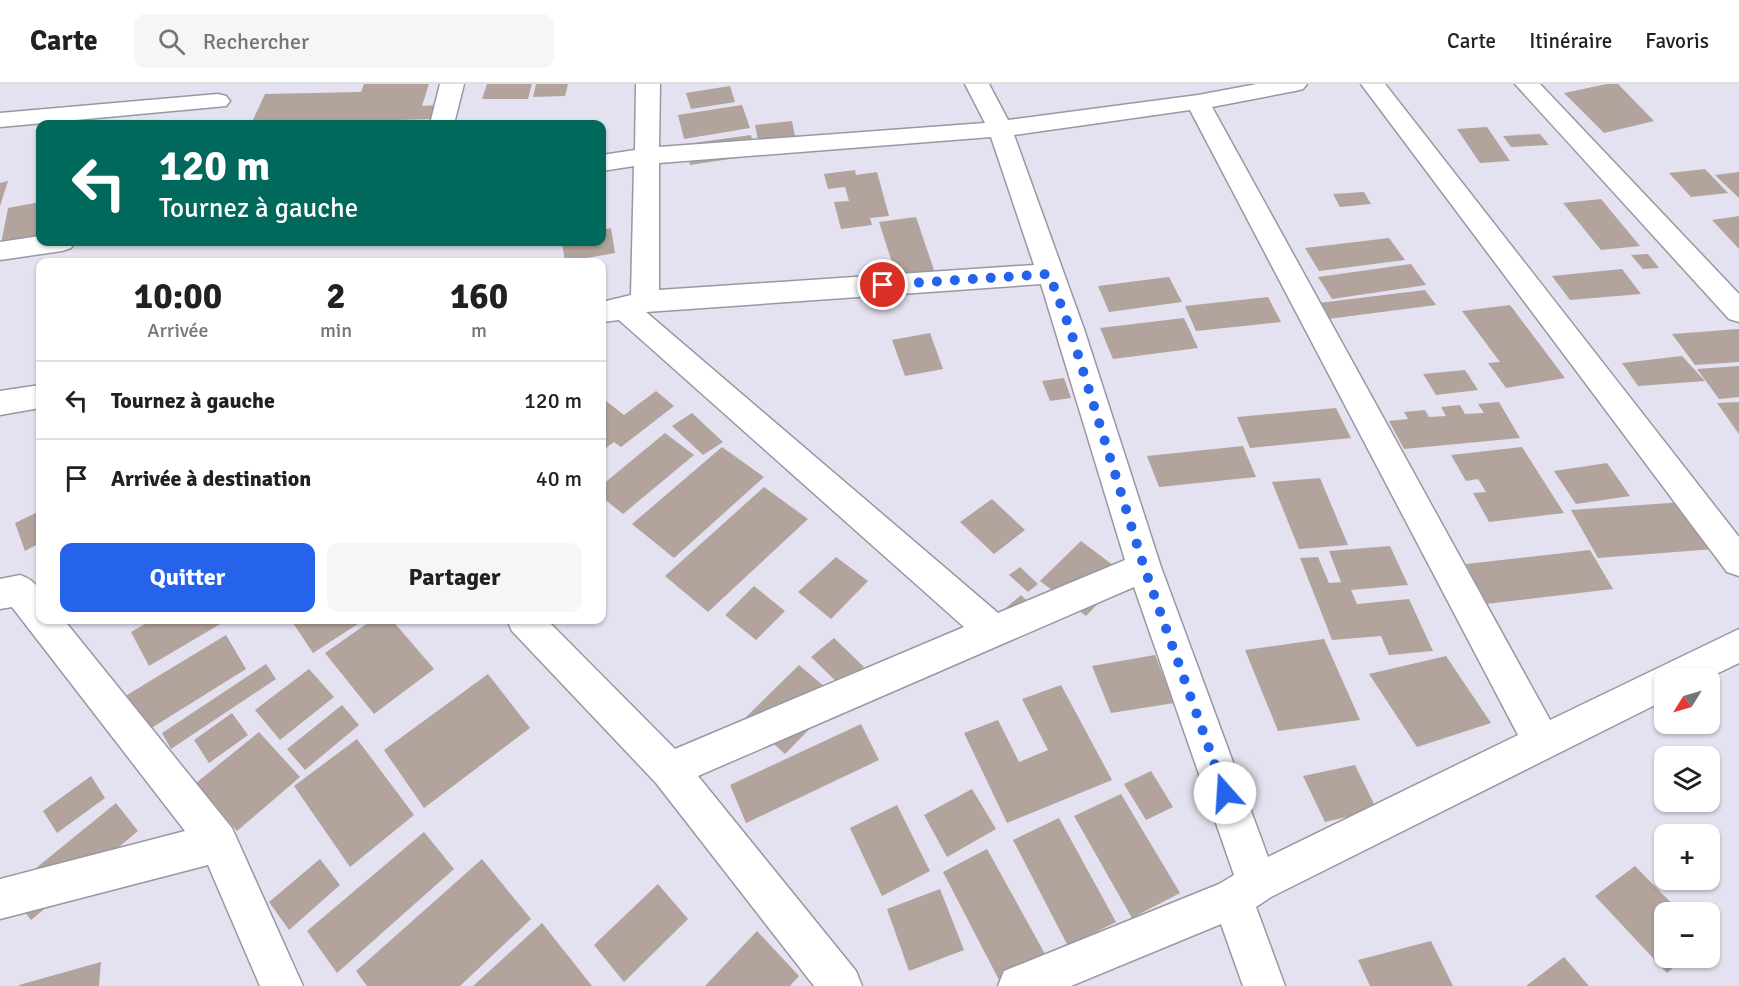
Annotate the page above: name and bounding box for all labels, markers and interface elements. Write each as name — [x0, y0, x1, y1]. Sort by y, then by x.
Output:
search box — [134, 14, 554, 68]
text: Carte — [30, 24, 98, 58]
icon: search — [155, 25, 188, 58]
text: Rechercher — [203, 28, 309, 55]
text: Carte — [1447, 28, 1496, 54]
text: Itinéraire — [1529, 28, 1612, 54]
text: Favoris — [1645, 28, 1709, 54]
text: 120 m — [159, 141, 270, 192]
icon: left — [60, 144, 138, 222]
text: Tournez à gauche — [159, 192, 358, 225]
pin — [857, 259, 908, 310]
icon: arrive — [866, 268, 899, 301]
text: 10:00 — [134, 274, 222, 319]
text: 2 — [326, 274, 346, 319]
text: 160 — [450, 274, 508, 319]
text: Arrivée — [147, 318, 209, 343]
text: min — [320, 318, 352, 343]
text: m — [471, 318, 487, 343]
icon: left — [60, 384, 93, 417]
text: Tournez à gauche — [111, 387, 275, 414]
text: 120 m — [524, 387, 582, 414]
icon: arrive — [60, 462, 93, 495]
text: Arrivée à destination — [111, 465, 311, 492]
text: 40 m — [536, 465, 582, 492]
button: Quitter — [60, 543, 315, 612]
button: Partager — [327, 543, 582, 612]
north arrow — [1654, 668, 1720, 734]
map controls — [1654, 668, 1720, 968]
button: layers — [1654, 746, 1720, 812]
position arrow — [1193, 761, 1257, 825]
button: + — [1654, 824, 1720, 890]
button: − — [1654, 902, 1720, 968]

